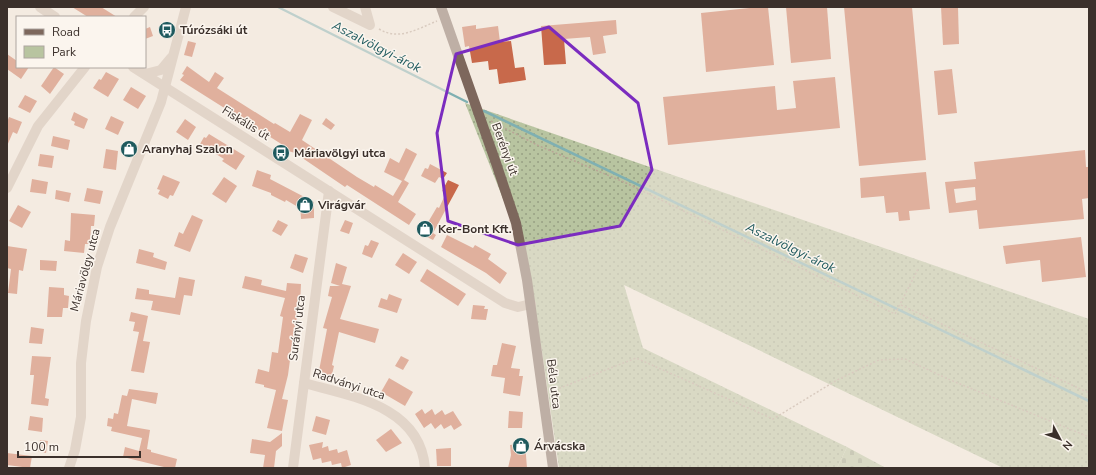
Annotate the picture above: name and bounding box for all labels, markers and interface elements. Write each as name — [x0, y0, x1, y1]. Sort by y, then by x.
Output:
legend — [16, 16, 146, 68]
water label: Aszalvölgyi-árok — [328, 16, 425, 77]
bus stop icon: Túrózsáki út — [157, 20, 177, 40]
place label: Túrózsáki út — [180, 22, 248, 38]
text: Road — [52, 24, 80, 40]
text: Park — [52, 44, 77, 60]
street label: Fiskális út — [219, 102, 274, 144]
street label: Berényi út — [488, 121, 522, 178]
shop icon: Aranyhaj Szalon — [119, 139, 139, 159]
place label: Aranyhaj Szalon — [142, 141, 233, 157]
bus stop icon: Máriavölgyi utca — [271, 143, 291, 163]
place label: Máriavölgyi utca — [294, 145, 386, 161]
shop icon: Virágvár — [295, 195, 315, 215]
place label: Virágvár — [317, 197, 366, 213]
water label: Aszalvölgyi-árok — [742, 218, 839, 278]
shop icon: Ker-Bont Kft. — [415, 219, 435, 239]
place label: Ker-Bont Kft. — [438, 221, 512, 237]
street label: Máriavölgy utca — [66, 227, 104, 313]
street label: Surányi utca — [285, 294, 309, 362]
street label: Béla utca — [543, 358, 565, 410]
street label: Radványi utca — [311, 365, 387, 403]
north arrow — [1040, 419, 1080, 459]
scale bar — [18, 433, 140, 459]
shop icon: Árvácska — [511, 436, 531, 456]
text: N — [1059, 437, 1076, 453]
place label: Árvácska — [534, 438, 585, 454]
text: 100 m — [24, 439, 59, 455]

